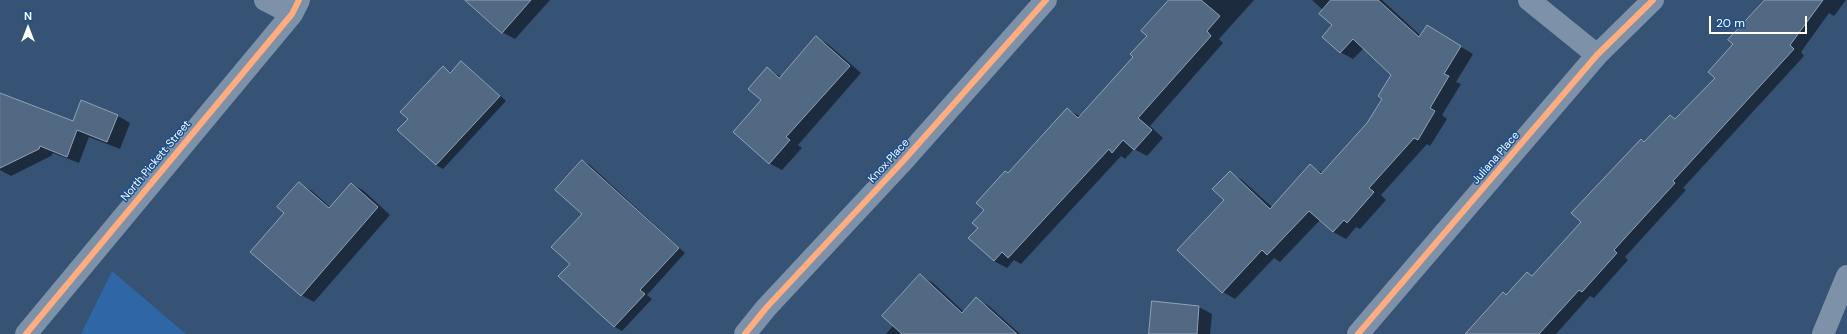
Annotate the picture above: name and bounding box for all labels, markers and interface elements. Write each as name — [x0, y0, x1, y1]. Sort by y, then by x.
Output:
north arrow — [8, 8, 48, 48]
scale bar — [1711, 8, 1809, 34]
text: N — [24, 9, 32, 23]
text: 20 m — [1716, 15, 1745, 31]
street label: North Pickett Street — [118, 118, 194, 204]
street label: Juliana Place — [1470, 129, 1522, 187]
street label: Knox Place — [866, 136, 912, 186]

